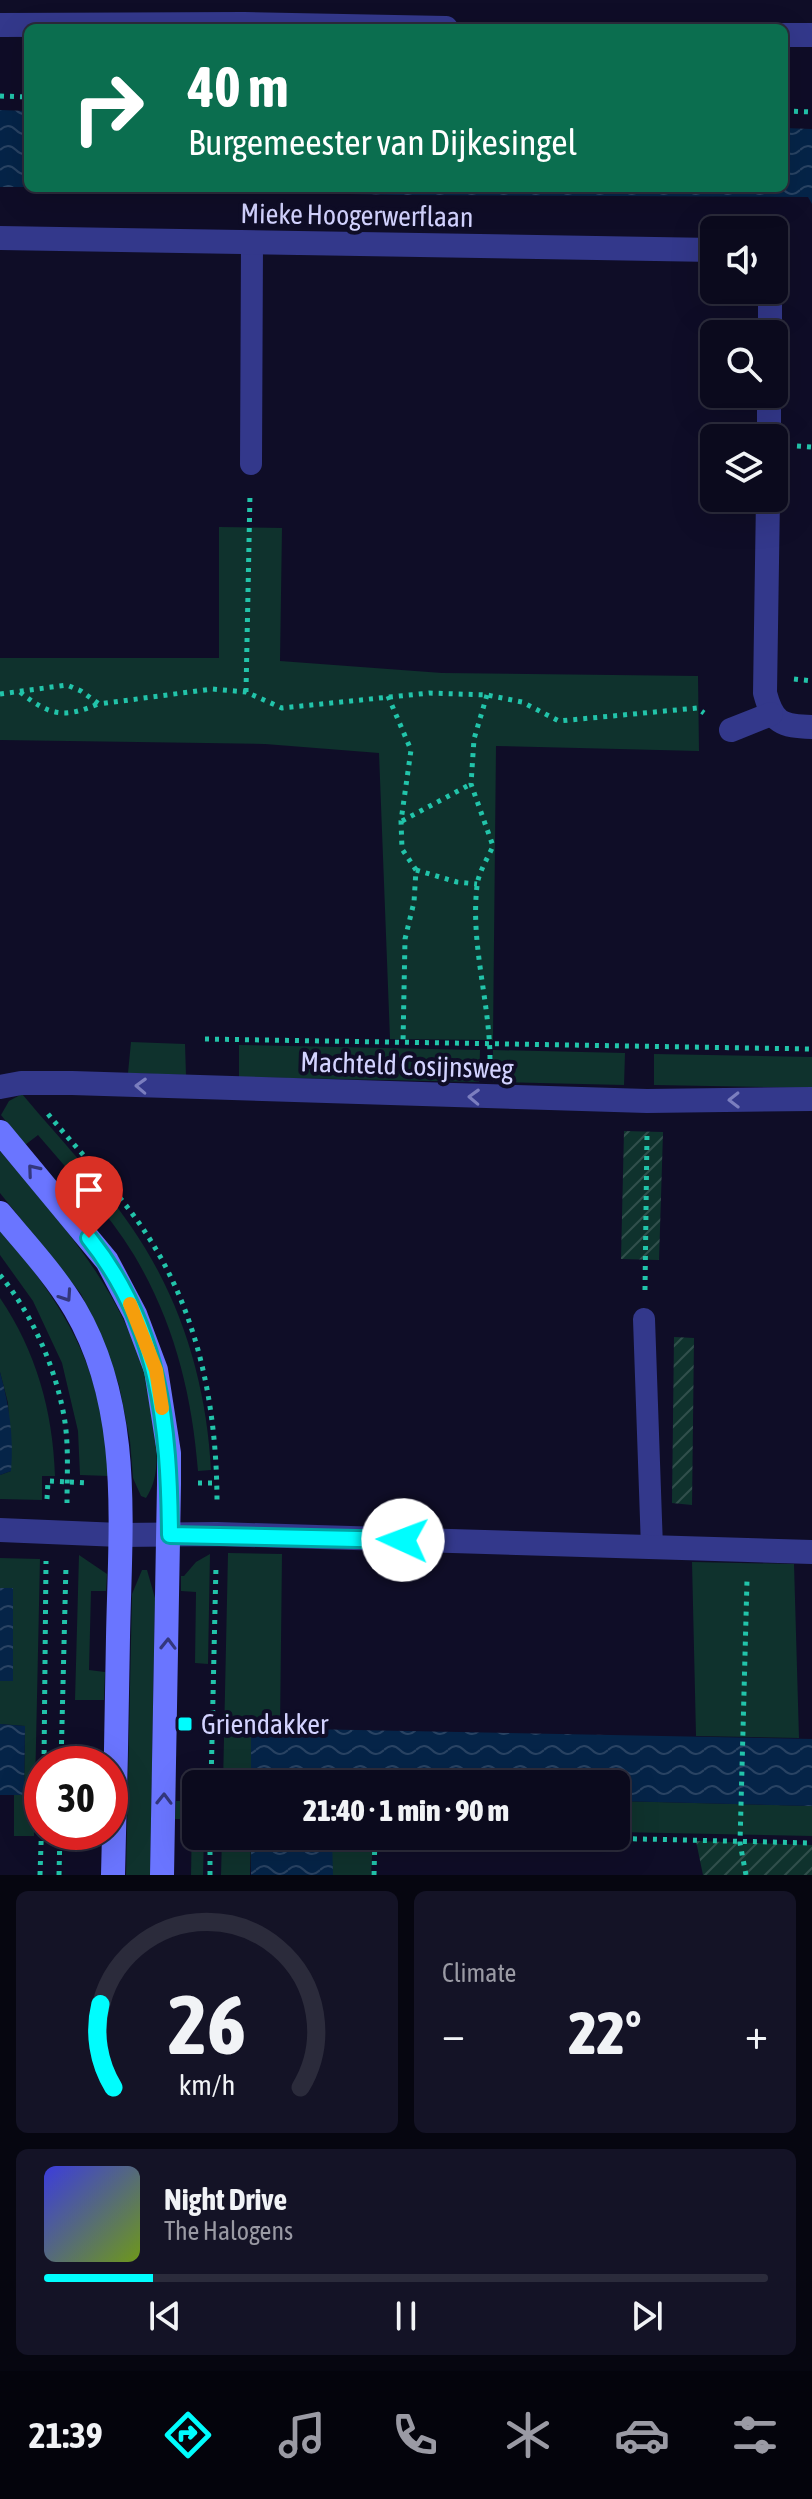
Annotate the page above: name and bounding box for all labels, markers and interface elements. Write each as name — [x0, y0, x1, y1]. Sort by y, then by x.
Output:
text: 40 m — [188, 55, 289, 119]
icon: right — [56, 56, 160, 160]
text: Burgemeester van Dijkesingel — [188, 121, 577, 163]
street label: Mieke Hoogerwerflaan — [240, 197, 474, 233]
map controls — [700, 216, 788, 512]
button: sound — [700, 216, 788, 304]
button: search — [700, 320, 788, 408]
button: layers — [700, 424, 788, 512]
street label: Machteld Cosijnsweg — [300, 1045, 514, 1085]
one-way arrow — [134, 1078, 147, 1095]
one-way arrow — [467, 1088, 480, 1106]
one-way arrow — [727, 1091, 740, 1109]
pin — [55, 1156, 123, 1238]
one-way arrow — [28, 1165, 43, 1180]
icon: arrive — [67, 1168, 111, 1212]
one-way arrow — [56, 1287, 71, 1301]
position arrow — [361, 1498, 445, 1582]
one-way arrow — [159, 1637, 177, 1650]
place label: Griendakker — [201, 1708, 329, 1740]
marker: Griendakker — [176, 1715, 194, 1733]
speed limit sign: 30 — [24, 1746, 128, 1850]
one-way arrow — [156, 1792, 173, 1805]
text: 21:40 · 1 min · 90 m — [303, 1793, 509, 1827]
text: Climate — [442, 1958, 516, 1988]
text: 26 — [168, 1976, 246, 2072]
text: 22° — [569, 1998, 641, 2067]
text: − — [442, 2008, 465, 2058]
text: + — [745, 2008, 768, 2058]
text: km/h — [179, 2068, 235, 2101]
text: Night Drive — [164, 2182, 287, 2216]
text: The Halogens — [164, 2216, 293, 2246]
icon: previous — [143, 2294, 187, 2338]
icon: pause — [384, 2294, 428, 2338]
icon: next — [625, 2294, 669, 2338]
icon: directions — [160, 2407, 216, 2463]
icon: music — [274, 2407, 330, 2463]
icon: phone — [387, 2407, 443, 2463]
icon: climate — [500, 2407, 556, 2463]
icon: car — [614, 2407, 670, 2463]
icon: filters — [727, 2407, 783, 2463]
text: 21:39 — [29, 2414, 103, 2456]

